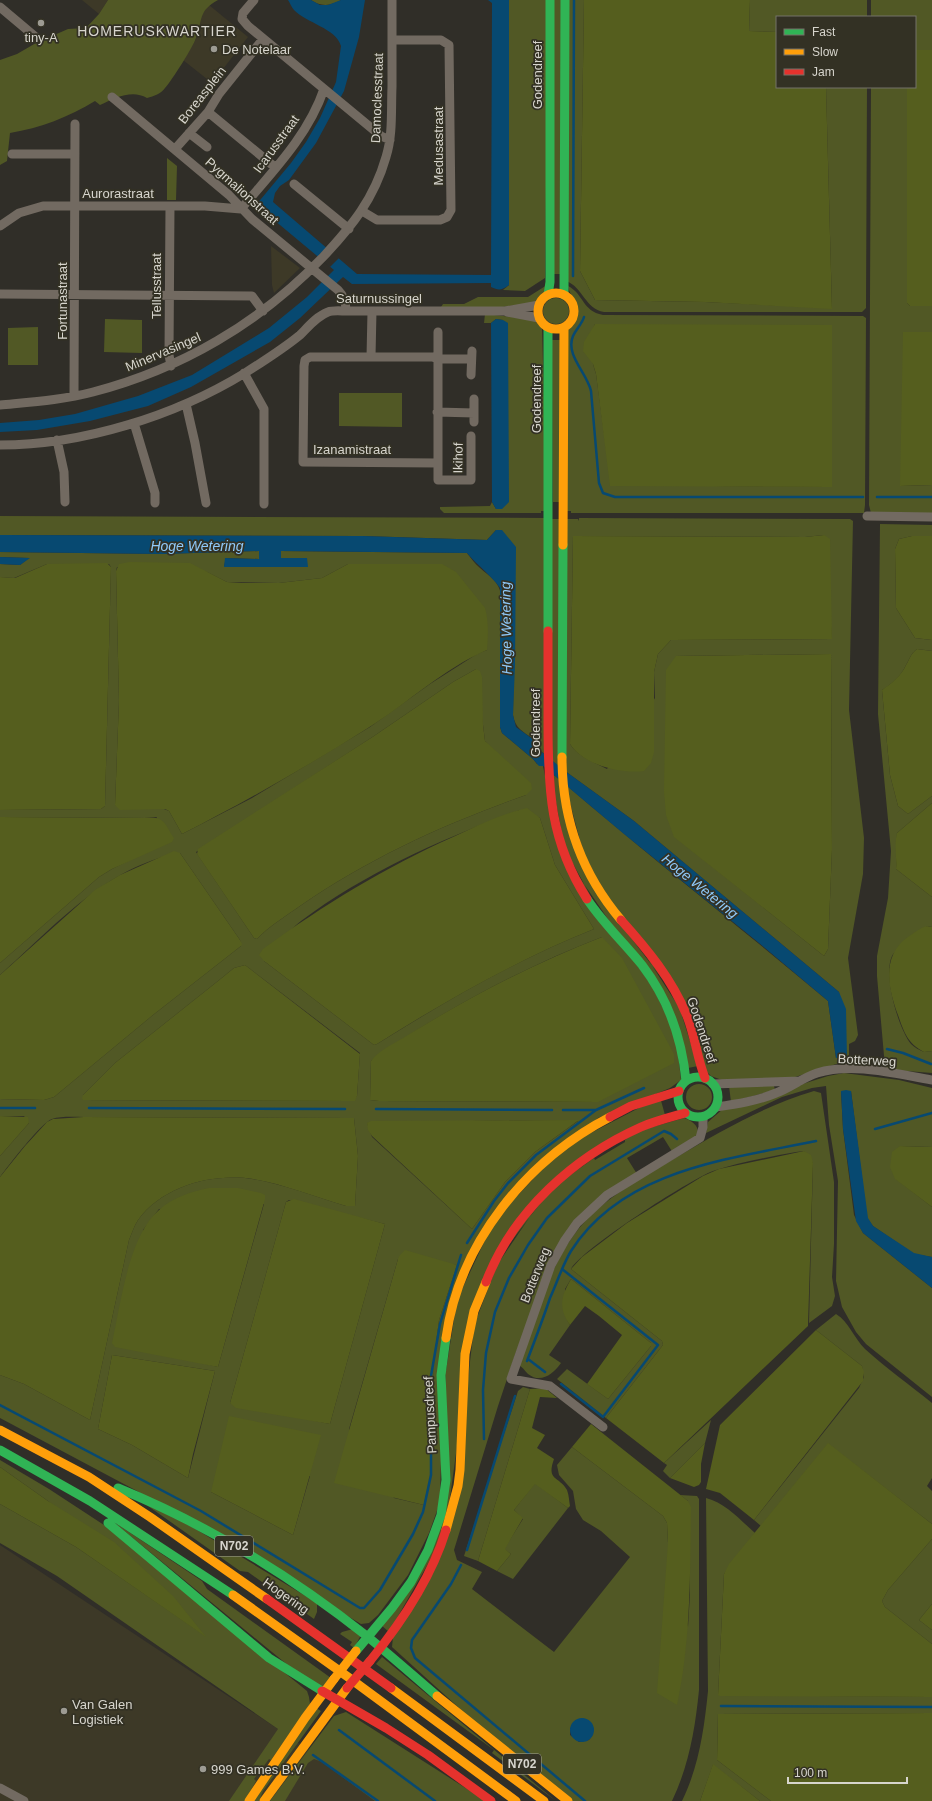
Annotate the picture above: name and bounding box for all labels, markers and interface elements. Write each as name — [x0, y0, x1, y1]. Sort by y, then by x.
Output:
legend — [776, 16, 916, 88]
marker: tiny-A — [36, 18, 46, 28]
district label: HOMERUSKWARTIER — [77, 23, 237, 39]
text: Fast — [812, 25, 836, 39]
place label: tiny-A — [24, 30, 58, 45]
street label: Godendreef — [530, 40, 545, 109]
place label: De Notelaar — [222, 42, 292, 57]
marker: De Notelaar — [209, 44, 219, 54]
text: Slow — [812, 45, 838, 59]
street label: Damoclesstraat — [368, 52, 386, 143]
street label: Boreasplein — [175, 63, 229, 127]
text: Jam — [812, 65, 835, 79]
street label: Medusastraat — [431, 106, 446, 185]
street label: Icarusstraat — [250, 112, 302, 176]
street label: Pygmalionstraat — [202, 154, 282, 228]
street label: Aurorastraat — [82, 186, 154, 201]
street label: Tellusstraat — [149, 253, 164, 319]
street label: Fortunastraat — [55, 262, 70, 340]
street label: Saturnussingel — [336, 291, 422, 306]
street label: Minervasingel — [123, 329, 203, 375]
street label: Godendreef — [529, 364, 544, 433]
street label: Izanamistraat — [313, 442, 391, 457]
street label: Ikihof — [450, 442, 466, 474]
water label: Hoge Wetering — [150, 538, 244, 554]
water label: Hoge Wetering — [497, 581, 515, 675]
street label: Godendreef — [528, 688, 543, 757]
water label: Hoge Wetering — [659, 850, 741, 922]
street label: Godendreef — [684, 995, 720, 1065]
street label: Botterweg — [837, 1051, 897, 1069]
street label: Botterweg — [517, 1245, 553, 1305]
street label: Pampusdreef — [420, 1376, 440, 1454]
road number: N702 — [215, 1536, 253, 1556]
street label: Hogering — [260, 1575, 312, 1617]
place label: Van Galen Logistiek — [72, 1697, 132, 1727]
marker: Van Galen Logistiek — [59, 1706, 69, 1716]
road number: N702 — [503, 1754, 541, 1774]
scale bar — [788, 1759, 907, 1785]
place label: 999 Games B.V. — [211, 1762, 305, 1777]
marker: 999 Games B.V. — [198, 1764, 208, 1774]
text: 100 m — [794, 1766, 827, 1780]

